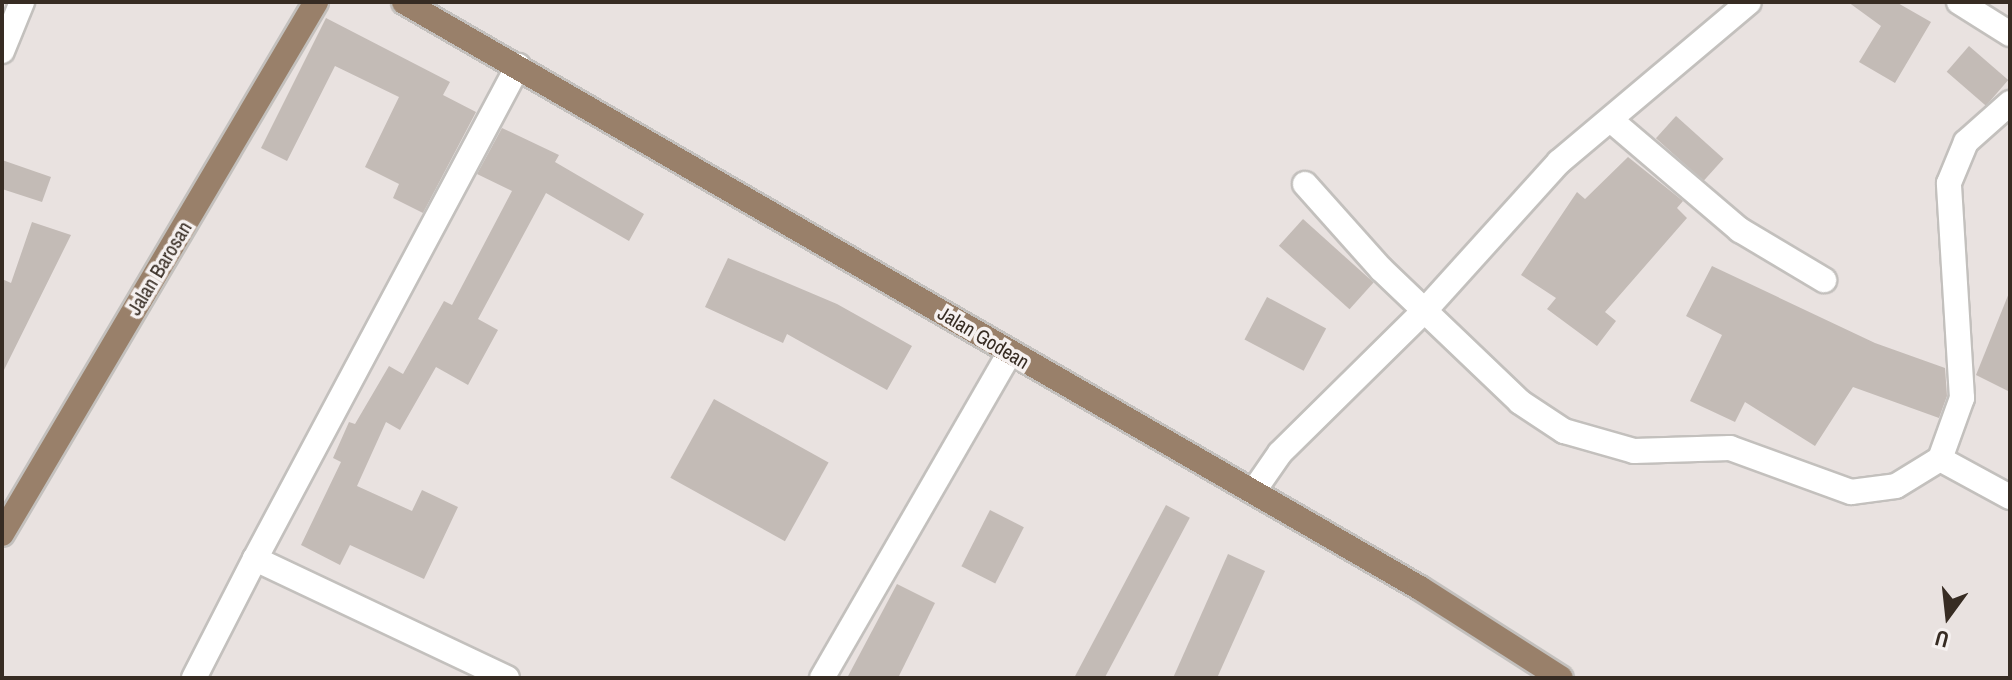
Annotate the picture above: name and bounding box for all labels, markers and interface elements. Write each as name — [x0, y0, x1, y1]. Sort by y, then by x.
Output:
street label: Jalan Barosan — [122, 217, 196, 319]
street label: Jalan Godean — [934, 300, 1034, 374]
north arrow — [1908, 576, 1988, 656]
text: U — [1932, 623, 1952, 655]

